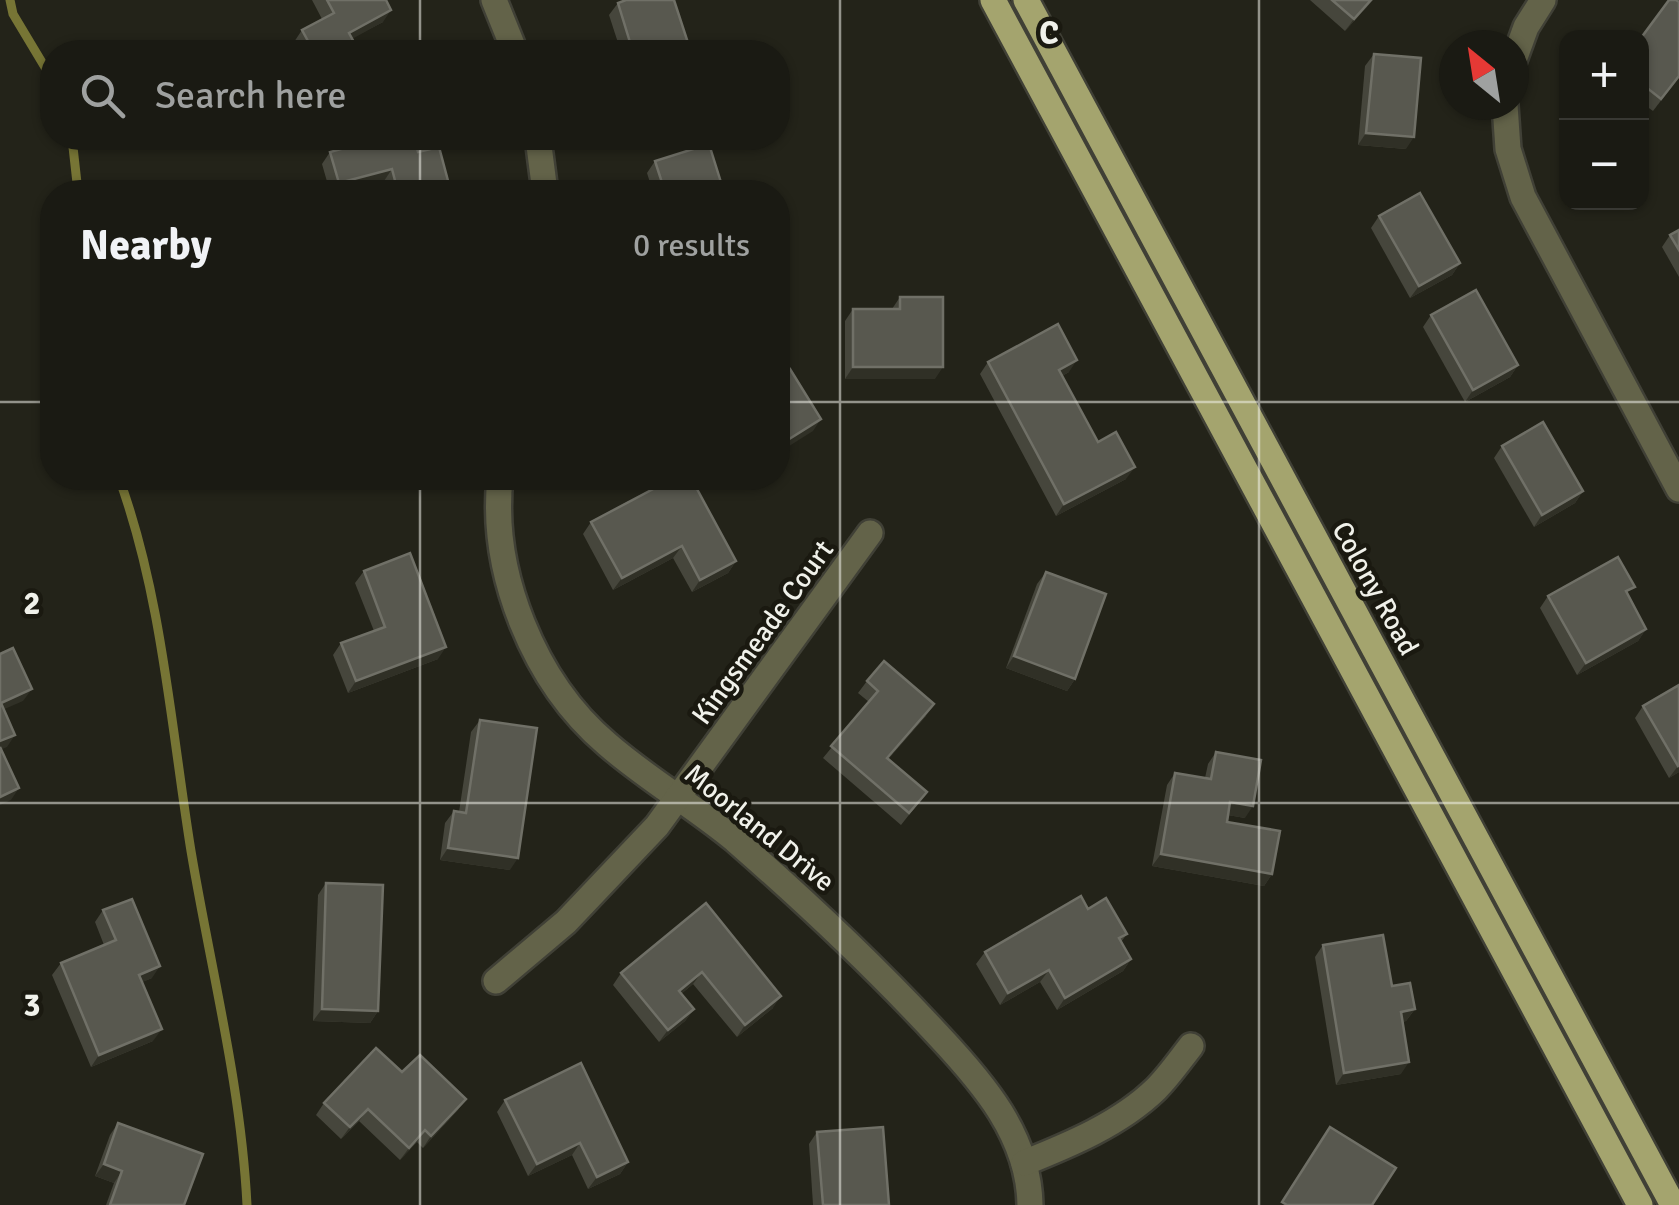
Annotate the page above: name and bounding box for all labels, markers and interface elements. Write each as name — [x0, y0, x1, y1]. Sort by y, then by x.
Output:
text: C — [1039, 14, 1059, 53]
north arrow — [1439, 30, 1529, 120]
map controls — [1559, 30, 1649, 210]
button: + — [1559, 30, 1649, 120]
search box — [40, 40, 790, 150]
icon: search — [75, 68, 130, 123]
text: Search here — [155, 72, 347, 119]
button: − — [1559, 120, 1649, 210]
text: Nearby — [80, 220, 212, 271]
text: 0 results — [633, 226, 750, 265]
street label: Colony Road — [1324, 516, 1426, 661]
street label: Kingsmeade Court — [685, 534, 841, 731]
text: 2 — [23, 584, 41, 623]
street label: Moorland Drive — [677, 757, 841, 899]
text: 3 — [23, 986, 41, 1025]

